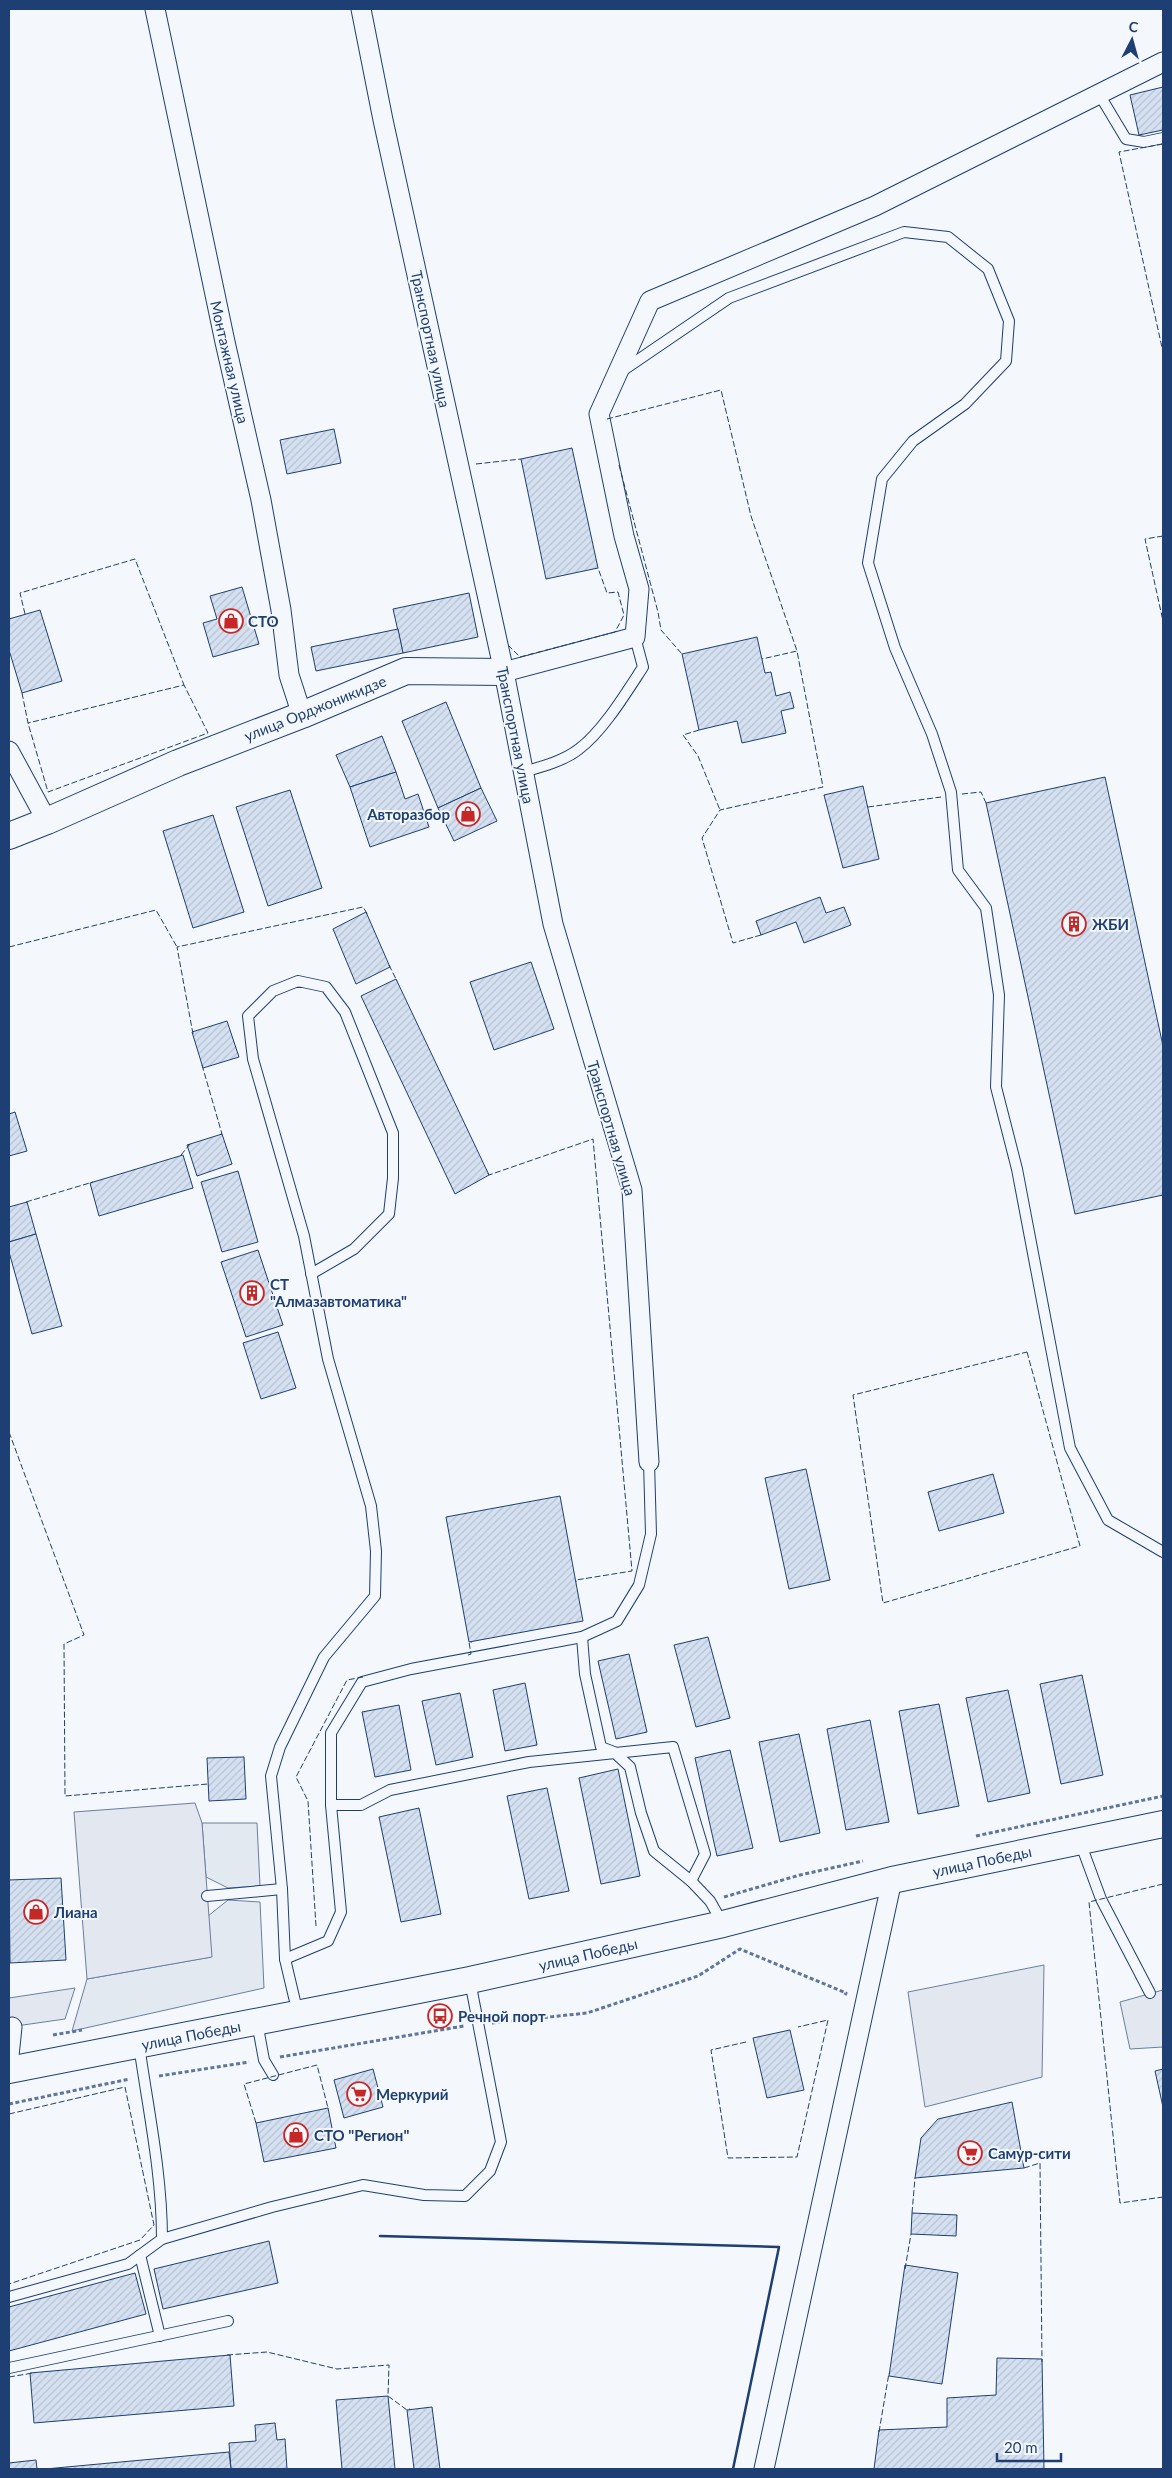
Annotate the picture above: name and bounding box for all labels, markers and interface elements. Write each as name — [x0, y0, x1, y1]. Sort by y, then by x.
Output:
north arrow — [1107, 15, 1157, 65]
text: С — [1128, 18, 1140, 36]
street label: Транспортная улица — [408, 269, 454, 409]
street label: Монтажная улица — [207, 299, 253, 425]
shop icon: СТО — [218, 608, 244, 634]
place label: СТО — [248, 612, 279, 630]
street label: Транспортная улица — [494, 665, 538, 805]
street label: улица Орджоникидзе — [241, 671, 389, 745]
shop icon: Авторазбор — [455, 801, 481, 827]
place label: Авторазбор — [366, 805, 450, 823]
building icon: ЖБИ — [1061, 911, 1087, 937]
place label: ЖБИ — [1092, 915, 1129, 933]
street label: Транспортная улица — [584, 1058, 640, 1198]
place label: СТ "Алмазавтоматика" — [270, 1275, 407, 1310]
building icon: СТ "Алмазавтоматика" — [239, 1280, 265, 1306]
street label: улица Победы — [931, 1842, 1033, 1880]
shop icon: Лиана — [23, 1899, 49, 1925]
place label: Лиана — [53, 1903, 98, 1921]
street label: улица Победы — [537, 1934, 639, 1974]
bus stop icon: Речной порт — [427, 2003, 453, 2029]
place label: Речной порт — [458, 2007, 546, 2025]
street label: улица Победы — [140, 2017, 242, 2053]
supermarket icon: Меркурий — [346, 2081, 372, 2107]
place label: Меркурий — [376, 2085, 449, 2103]
shop icon: СТО "Регион" — [283, 2122, 309, 2148]
place label: СТО "Регион" — [314, 2126, 409, 2144]
supermarket icon: Самур-сити — [957, 2140, 983, 2166]
place label: Самур-сити — [988, 2144, 1071, 2162]
scale bar — [997, 2430, 1061, 2462]
text: 20 m — [1004, 2438, 1038, 2456]

